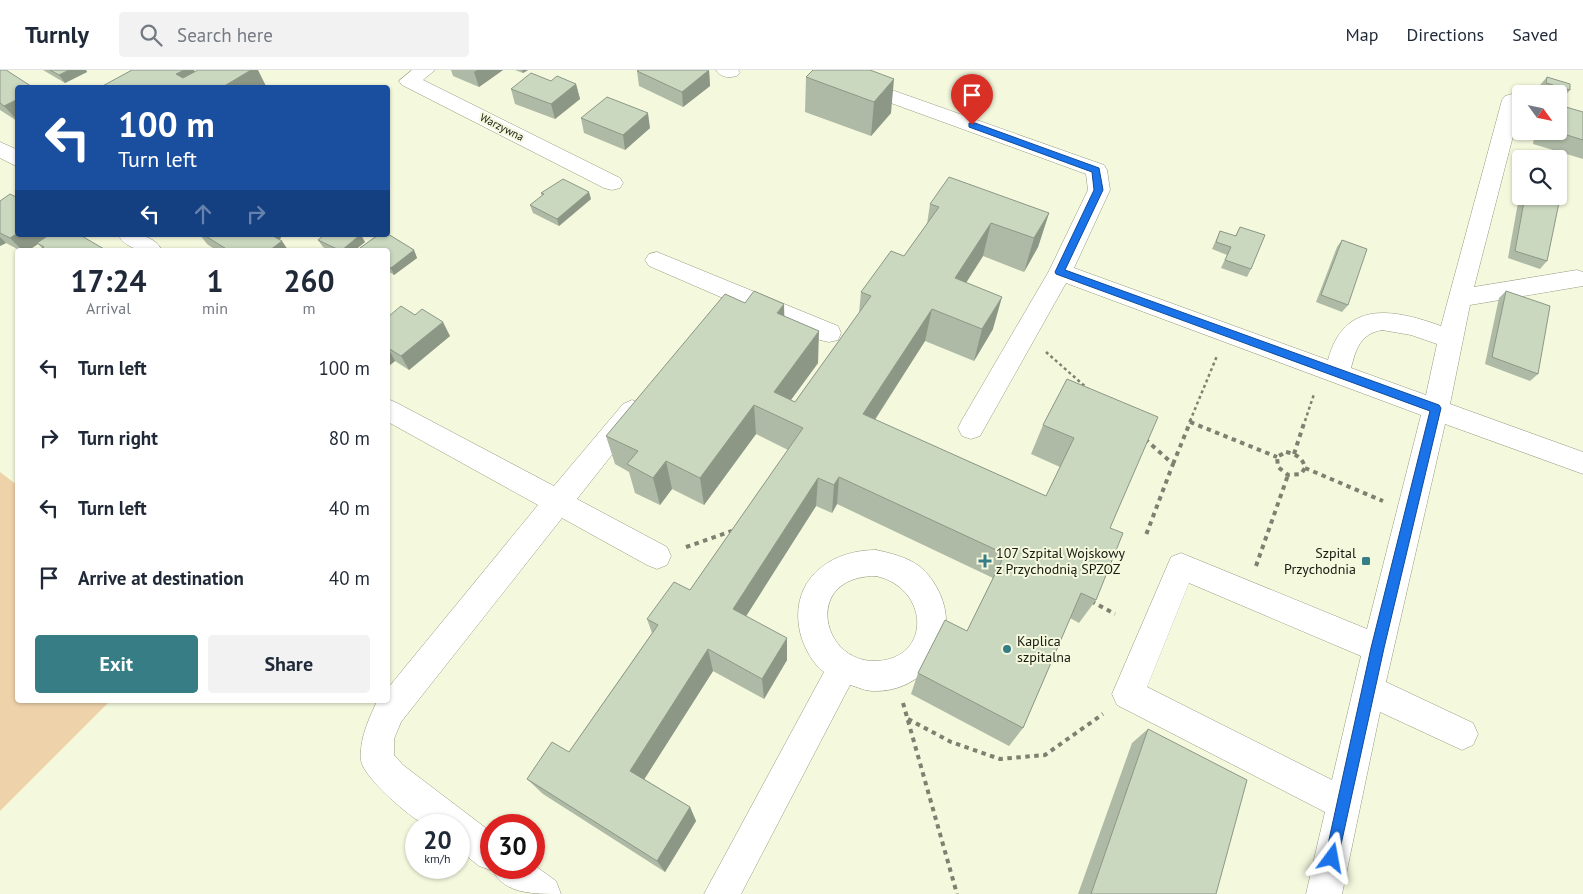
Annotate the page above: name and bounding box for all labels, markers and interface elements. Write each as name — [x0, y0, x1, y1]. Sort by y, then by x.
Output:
search box — [119, 12, 469, 57]
text: Turnly — [25, 19, 89, 50]
icon: search — [137, 21, 165, 49]
text: Search here — [177, 23, 273, 47]
text: Map — [1346, 23, 1378, 46]
text: Directions — [1406, 23, 1484, 46]
text: Saved — [1512, 23, 1558, 46]
pin — [951, 74, 993, 125]
icon: arrive — [958, 81, 986, 109]
north arrow — [1512, 85, 1568, 140]
map controls — [1512, 85, 1567, 205]
text: 100 m — [118, 101, 215, 147]
icon: left — [35, 105, 100, 170]
street label: Warzywna — [478, 110, 526, 144]
text: Turn left — [118, 145, 197, 173]
button: search — [1512, 150, 1567, 205]
icon: left — [136, 200, 164, 228]
icon: ahead — [189, 200, 217, 228]
icon: right — [242, 200, 270, 228]
text: 17:24 — [70, 261, 147, 300]
text: 1 — [207, 261, 224, 300]
text: 260 — [283, 261, 335, 300]
text: Arrival — [86, 298, 131, 318]
text: min — [202, 298, 228, 318]
text: m — [303, 298, 316, 318]
icon: left — [35, 354, 63, 382]
text: Turn left — [78, 356, 147, 380]
text: 100 m — [318, 356, 370, 380]
icon: right — [35, 424, 63, 452]
text: Turn right — [78, 426, 158, 450]
text: 80 m — [329, 426, 370, 450]
icon: left — [35, 494, 63, 522]
text: Turn left — [78, 496, 147, 520]
text: 40 m — [329, 496, 370, 520]
place label: 107 Szpital Wojskowy z Przychodnią SPZOZ — [996, 544, 1126, 578]
place label: Szpital Przychodnia — [1284, 544, 1356, 578]
marker: 107 Szpital Wojskowy z Przychodnią SPZOZ — [978, 554, 992, 568]
marker: Szpital Przychodnia — [1360, 555, 1372, 567]
icon: arrive — [35, 564, 63, 592]
text: Arrive at destination — [78, 566, 244, 590]
text: 40 m — [329, 566, 370, 590]
place label: Kaplica szpitalna — [1017, 632, 1071, 666]
button: Exit — [35, 635, 198, 693]
button: Share — [208, 635, 370, 693]
marker: Kaplica szpitalna — [1001, 643, 1013, 655]
speed limit sign: 30 — [480, 814, 545, 879]
text: 20 — [423, 824, 452, 856]
position arrow — [1305, 831, 1357, 883]
text: km/h — [424, 851, 451, 866]

